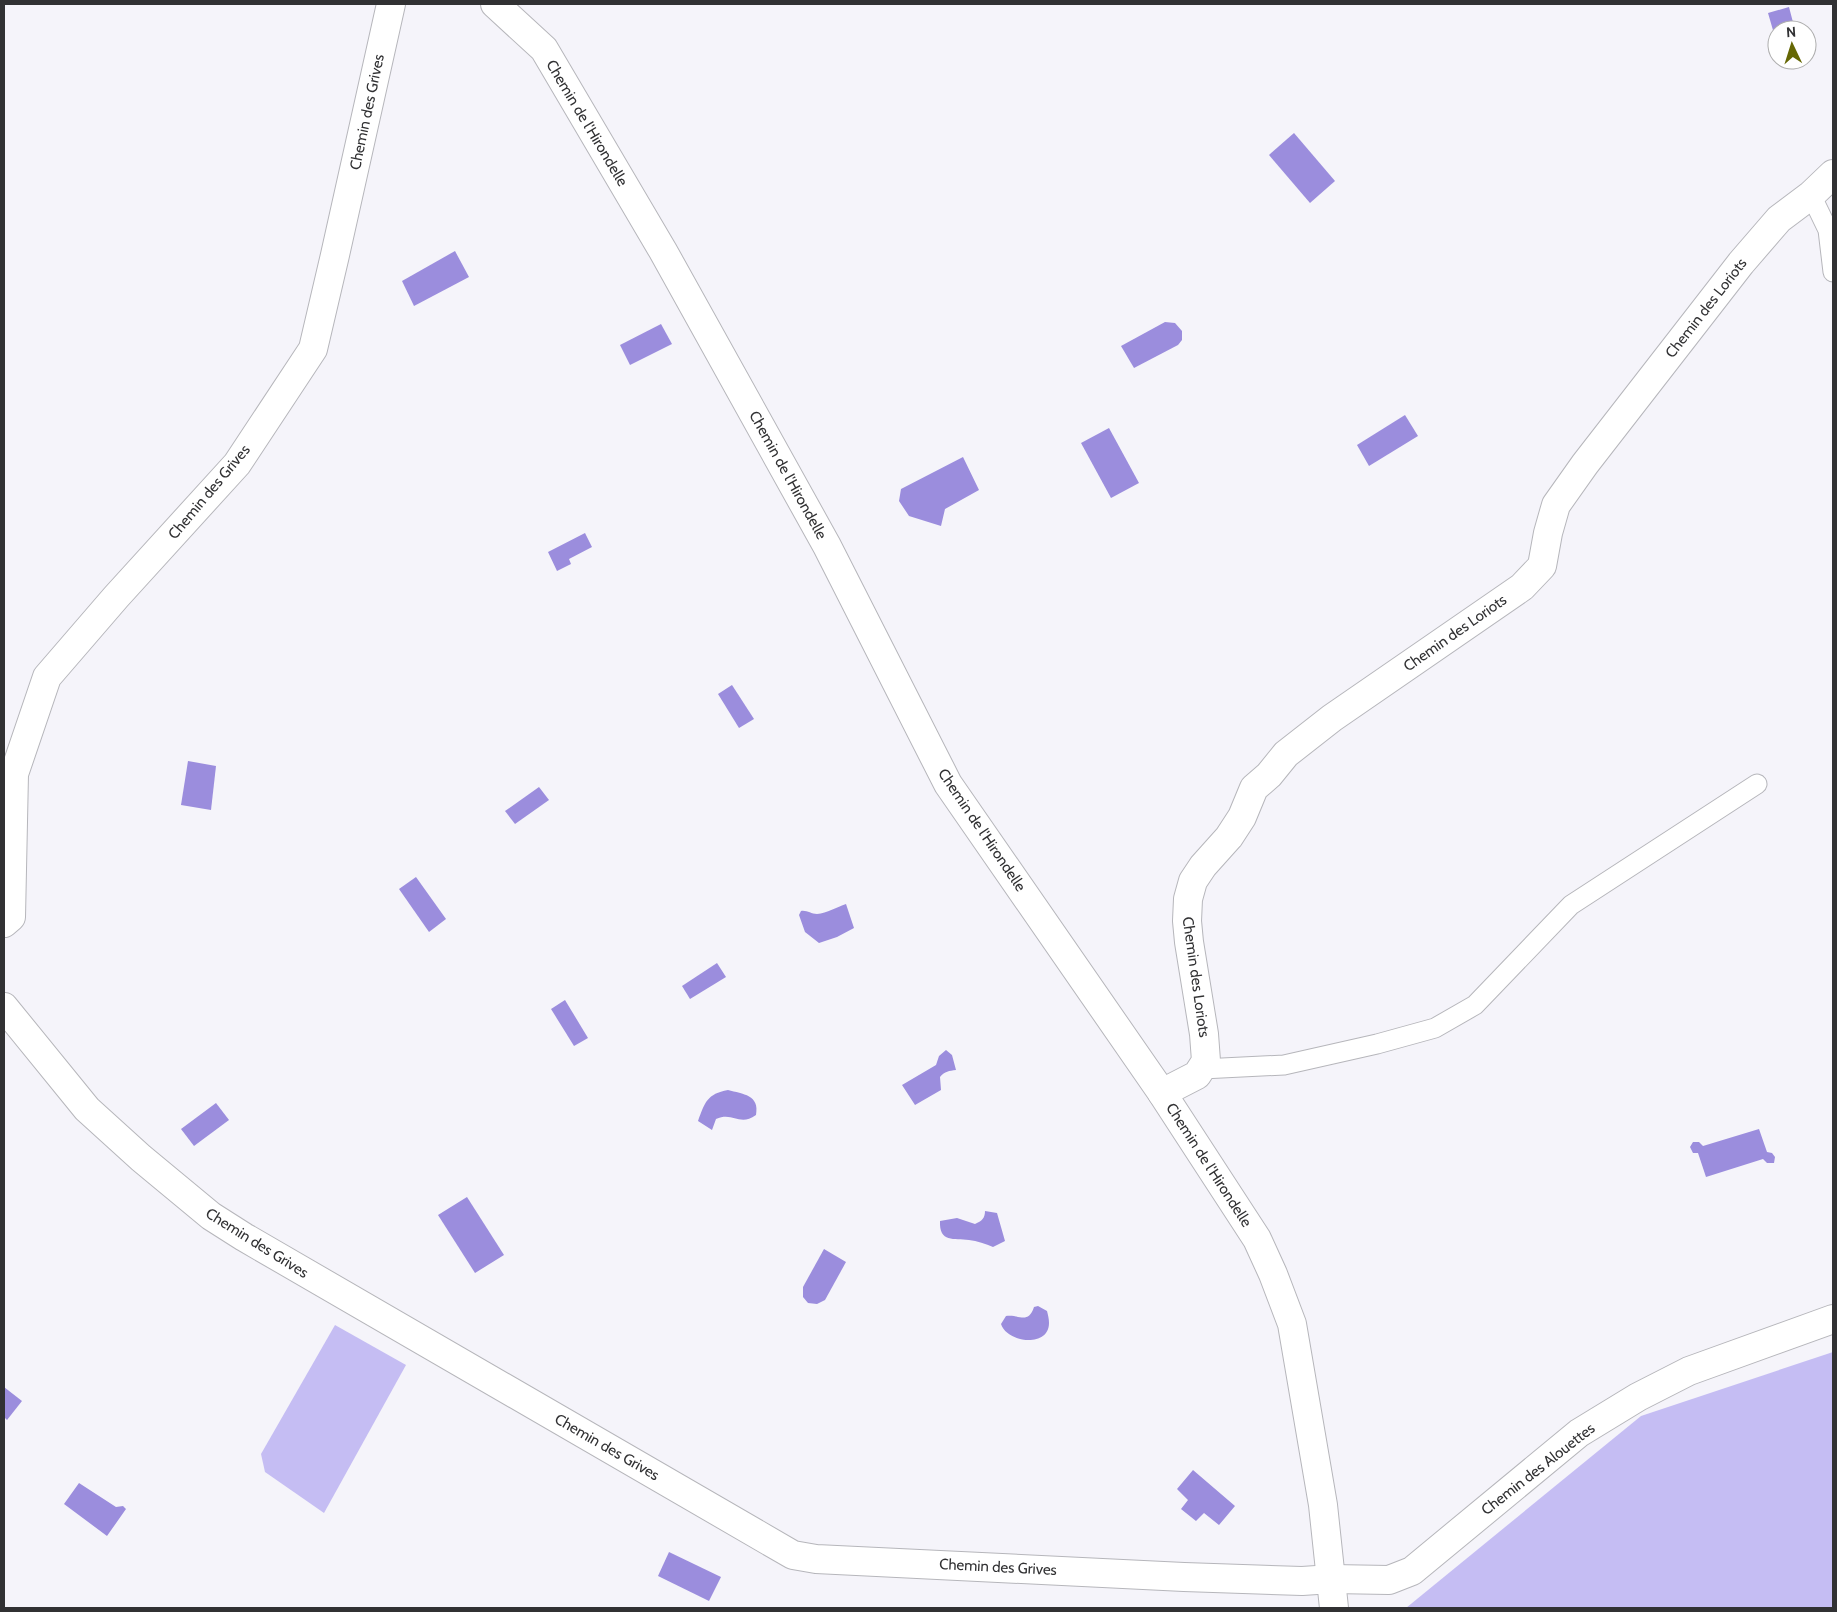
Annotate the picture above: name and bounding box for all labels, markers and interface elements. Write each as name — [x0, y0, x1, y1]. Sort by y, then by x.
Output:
north arrow — [1767, 20, 1817, 70]
text: N — [1786, 23, 1797, 41]
street label: Chemin des Grives — [346, 53, 388, 171]
street label: Chemin de l'Hirondelle — [542, 57, 632, 190]
street label: Chemin des Loriots — [1661, 255, 1751, 361]
street label: Chemin de l'Hirondelle — [745, 408, 831, 543]
street label: Chemin des Grives — [164, 441, 254, 543]
street label: Chemin des Loriots — [1400, 591, 1510, 675]
street label: Chemin de l'Hirondelle — [934, 765, 1030, 895]
street label: Chemin des Loriots — [1179, 915, 1213, 1039]
street label: Chemin de l'Hirondelle — [1162, 1100, 1256, 1231]
street label: Chemin des Grives — [202, 1204, 312, 1282]
street label: Chemin des Grives — [551, 1410, 663, 1484]
street label: Chemin des Alouettes — [1478, 1419, 1598, 1519]
street label: Chemin des Grives — [939, 1555, 1057, 1579]

